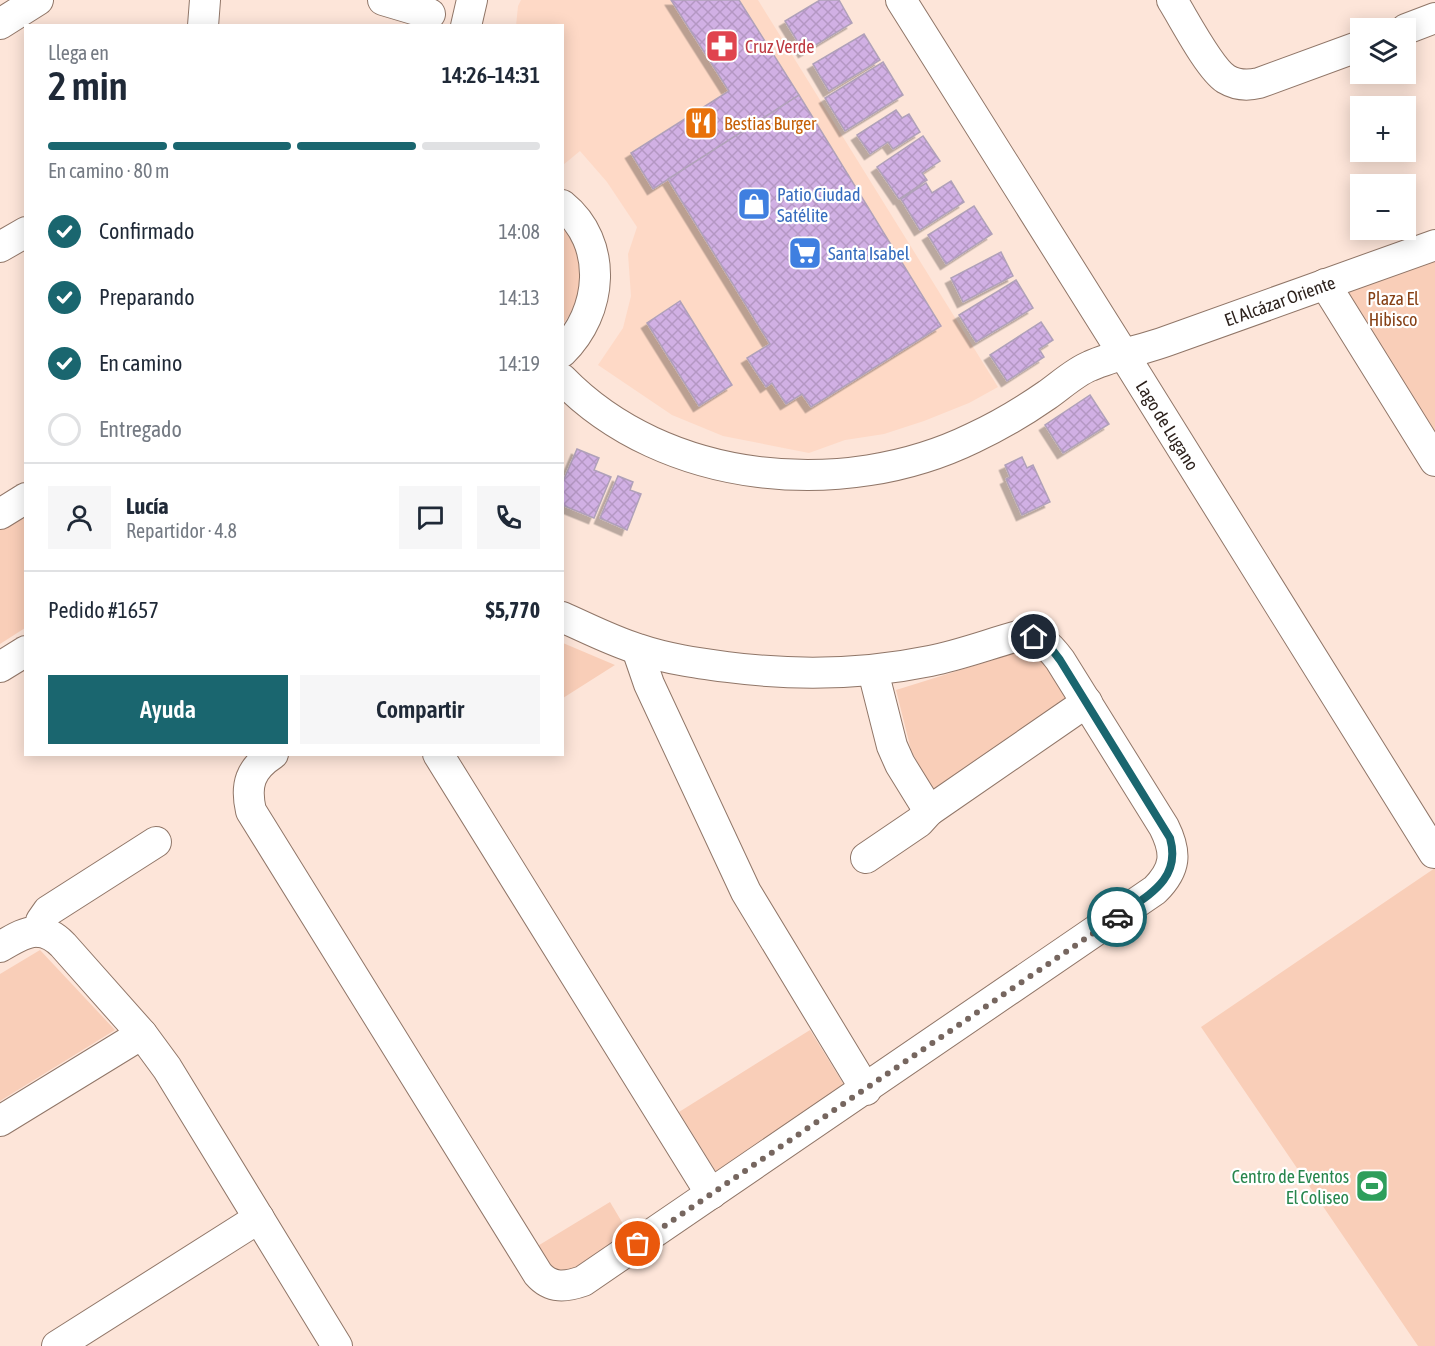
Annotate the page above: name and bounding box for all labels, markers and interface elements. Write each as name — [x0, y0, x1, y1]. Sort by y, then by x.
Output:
map controls — [1350, 18, 1416, 240]
button: layers — [1350, 18, 1416, 84]
pharmacy icon: Cruz Verde — [704, 28, 740, 64]
place label: Cruz Verde — [745, 36, 815, 57]
text: Llega en — [48, 41, 109, 64]
text: 14:26–14:31 — [442, 62, 540, 88]
text: 2 min — [48, 64, 128, 108]
button: + — [1350, 96, 1416, 162]
restaurant icon: Bestias Burger — [683, 105, 719, 141]
place label: Bestias Burger — [724, 113, 817, 134]
text: En camino · 80 m — [48, 159, 169, 182]
button: − — [1350, 174, 1416, 240]
place label: Patio Ciudad Satélite — [777, 184, 860, 226]
shop icon: Patio Ciudad Satélite — [736, 186, 772, 222]
icon: check — [48, 215, 81, 248]
text: Confirmado — [99, 218, 194, 244]
text: 14:08 — [498, 220, 540, 243]
supermarket icon: Santa Isabel — [787, 235, 823, 271]
place label: Santa Isabel — [828, 243, 910, 264]
street label: El Alcázar Oriente — [1221, 271, 1338, 330]
icon: check — [48, 281, 81, 314]
text: Preparando — [99, 284, 195, 310]
text: 14:13 — [499, 286, 540, 309]
park label: Plaza El Hibisco — [1367, 288, 1419, 330]
icon: check — [48, 347, 81, 380]
text: En camino — [99, 350, 182, 376]
text: 14:19 — [499, 352, 540, 375]
street label: Lago de Lugano — [1132, 377, 1203, 474]
text: Entregado — [99, 416, 182, 442]
button: person — [48, 486, 111, 549]
button: chat — [399, 486, 462, 549]
button: phone — [477, 486, 540, 549]
text: Lucía — [126, 493, 169, 519]
text: Repartidor · 4.8 — [126, 519, 237, 542]
text: Pedido #1657 — [48, 597, 159, 623]
text: $5,770 — [485, 597, 540, 623]
pin — [1008, 611, 1059, 662]
icon: home — [1017, 620, 1050, 653]
button: Ayuda — [48, 675, 288, 744]
button: Compartir — [300, 675, 540, 744]
courier — [1087, 887, 1147, 947]
icon: car — [1101, 901, 1134, 934]
place label: Centro de Eventos El Coliseo — [1232, 1166, 1349, 1208]
sports icon: Centro de Eventos El Coliseo — [1354, 1168, 1390, 1204]
pin — [612, 1218, 663, 1269]
icon: bag — [621, 1227, 654, 1260]

